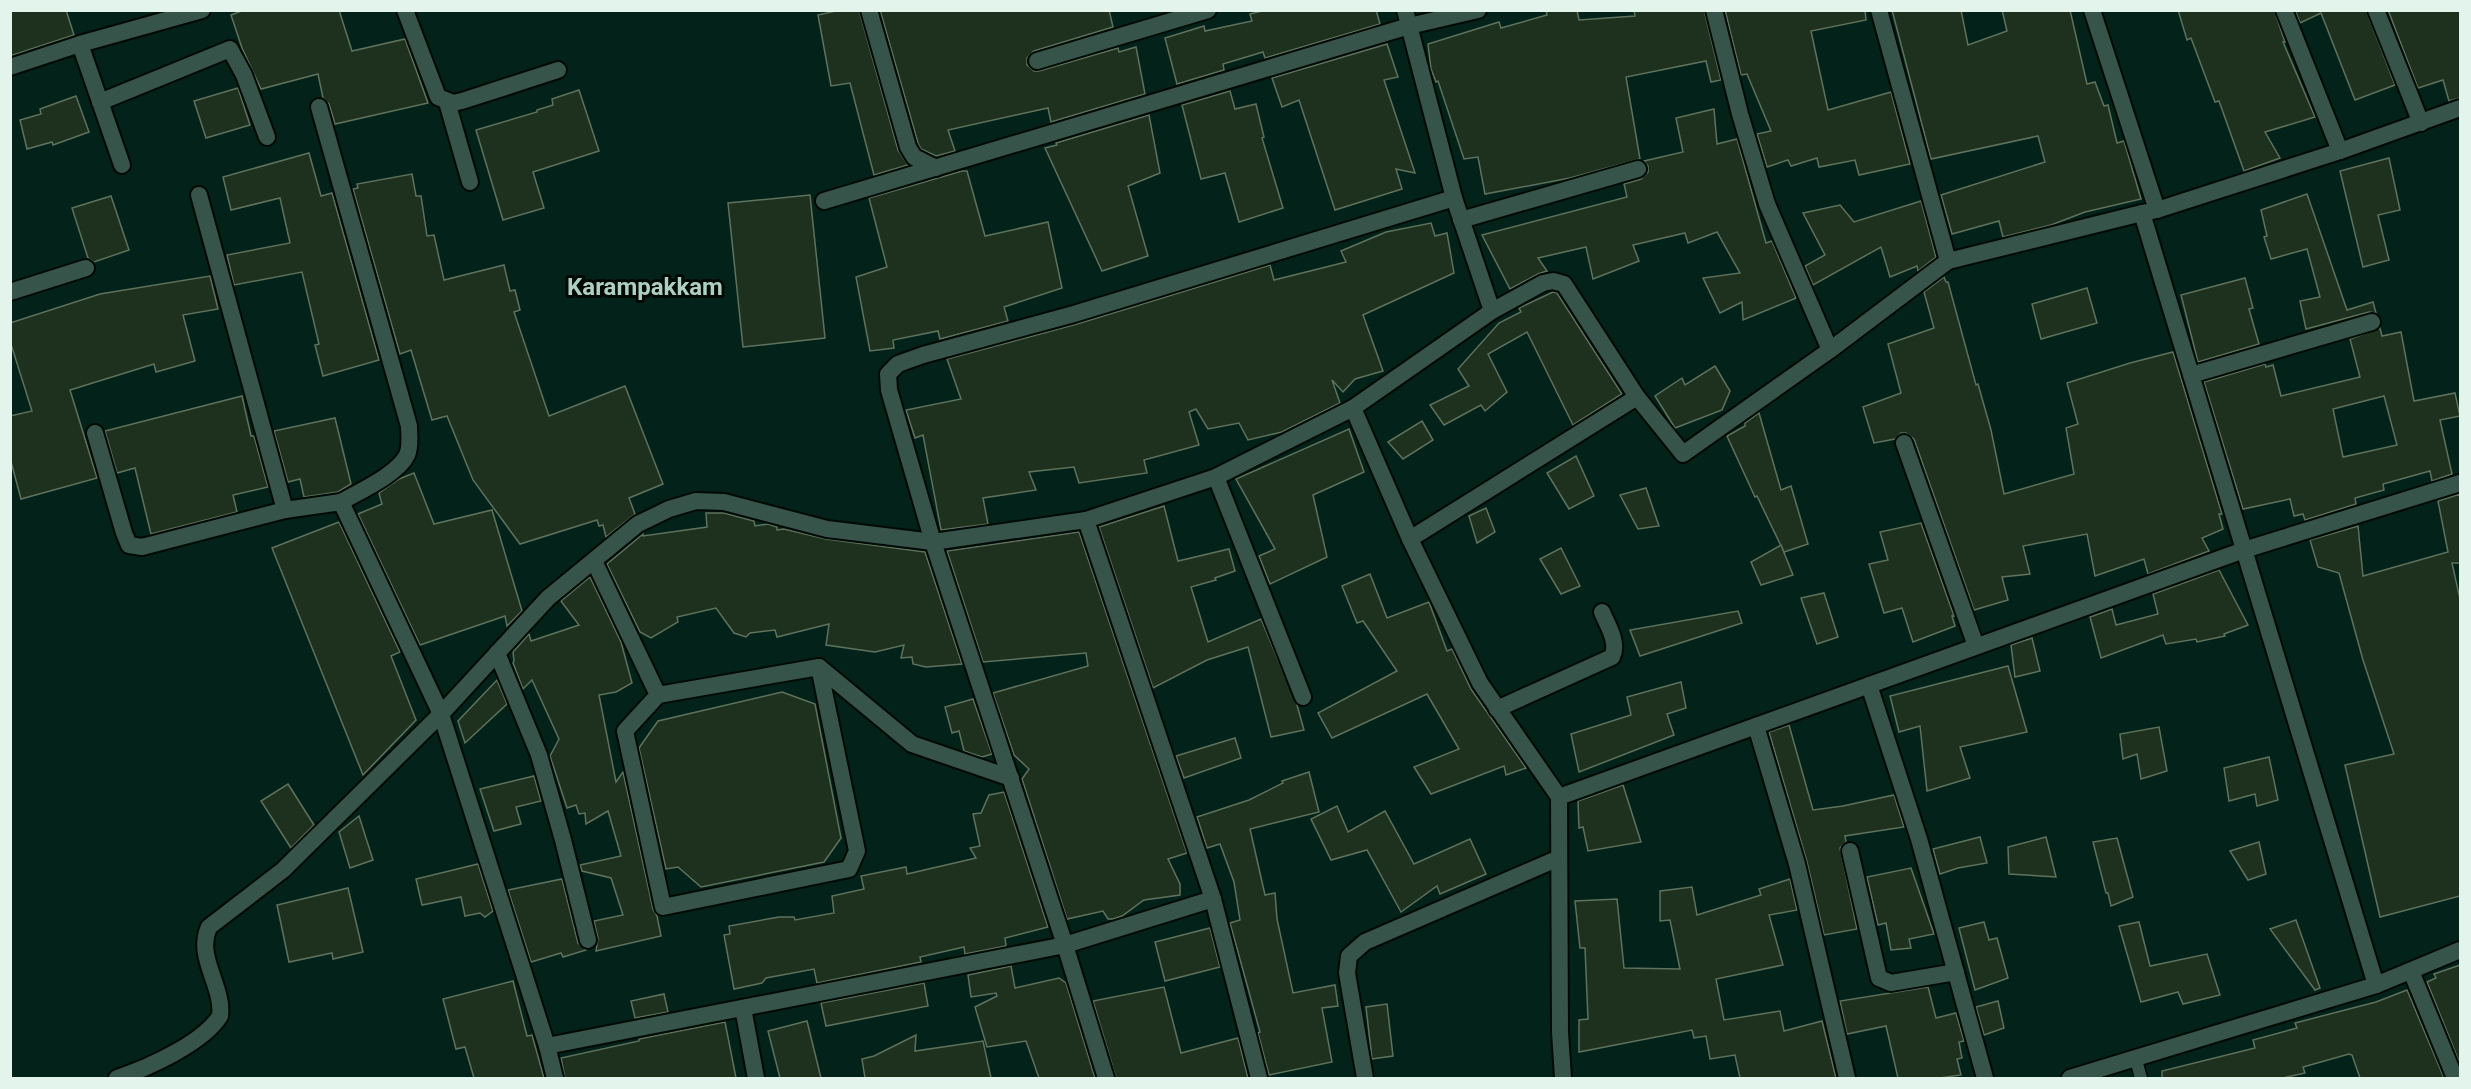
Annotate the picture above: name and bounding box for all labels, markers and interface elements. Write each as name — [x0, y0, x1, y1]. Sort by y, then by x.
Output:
district label: Karampakkam — [567, 273, 723, 301]

